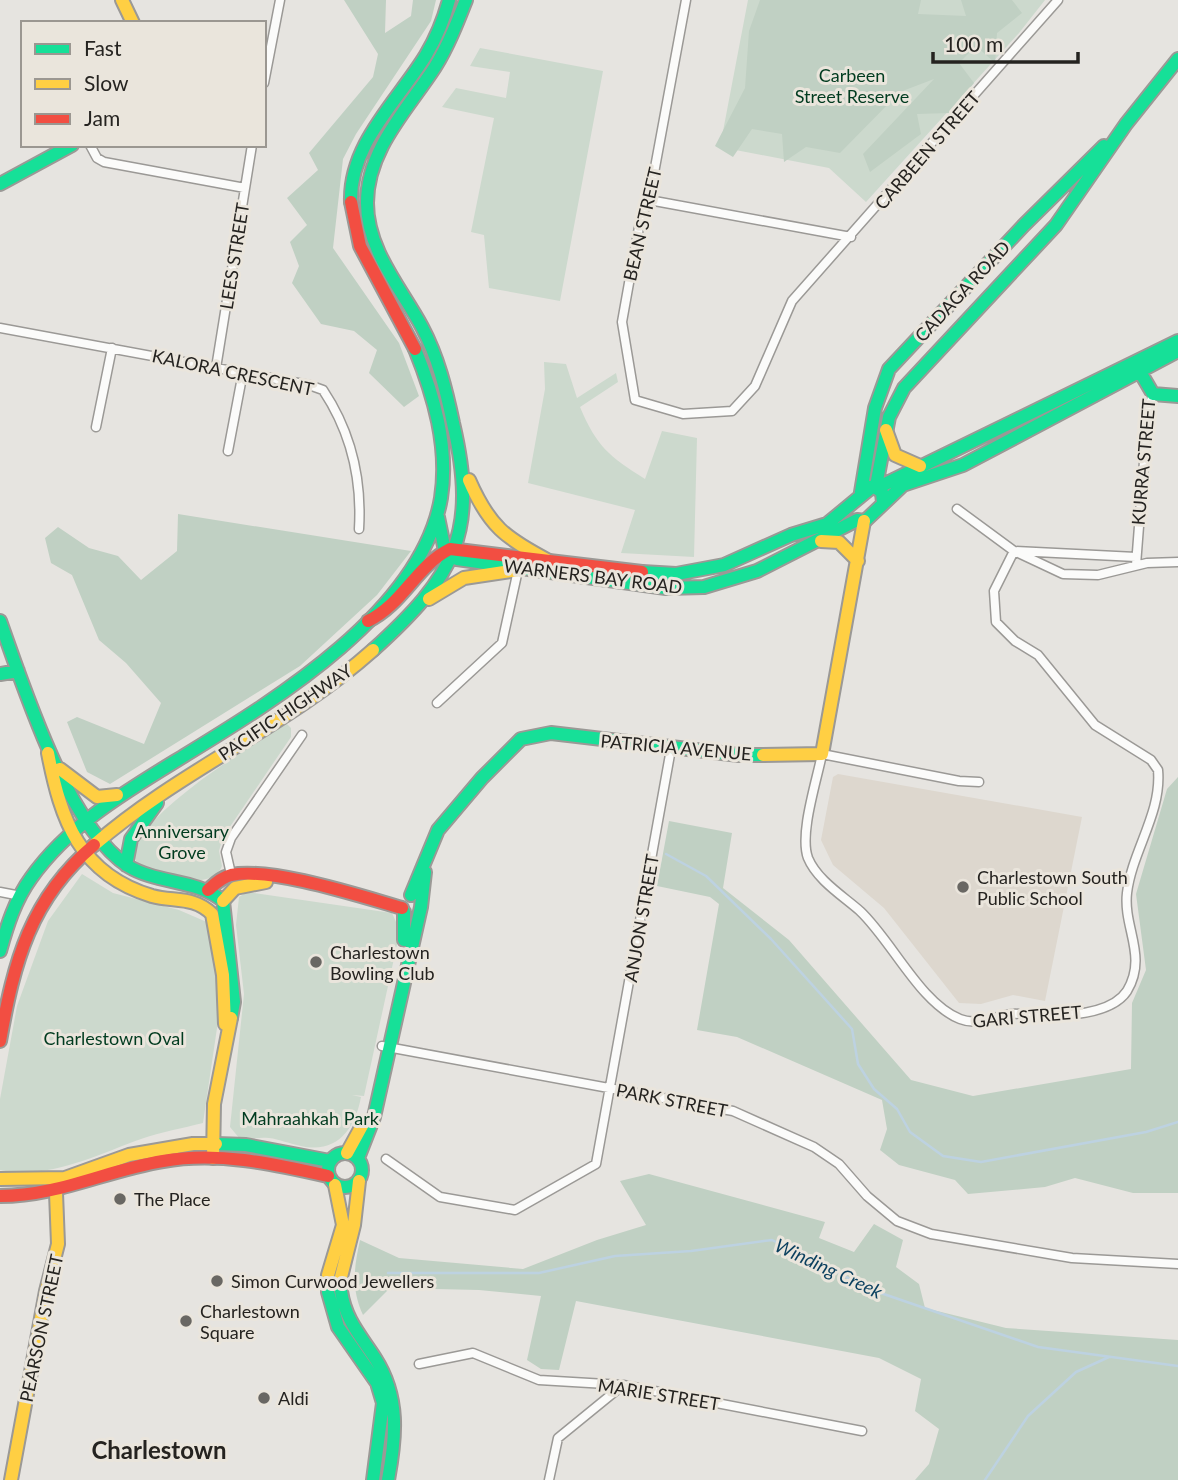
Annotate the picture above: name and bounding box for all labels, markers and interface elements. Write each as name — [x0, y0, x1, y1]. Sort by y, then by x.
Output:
legend — [21, 21, 266, 147]
scale bar — [933, 21, 1078, 65]
text: 100 m — [944, 31, 1003, 56]
text: Fast — [84, 35, 122, 60]
park label: Carbeen Street Reserve — [795, 64, 909, 107]
text: Slow — [84, 70, 129, 95]
street label: CARBEEN STREET — [870, 86, 985, 214]
text: Jam — [84, 105, 120, 130]
street label: BEAN STREET — [618, 165, 666, 283]
street label: LEES STREET — [215, 201, 253, 311]
street label: CADAGA ROAD — [910, 236, 1014, 346]
street label: KALORA CRESCENT — [150, 344, 316, 400]
street label: KURRA STREET — [1127, 397, 1160, 526]
street label: WARNERS BAY ROAD — [502, 554, 684, 598]
street label: PACIFIC HIGHWAY — [214, 659, 357, 765]
street label: PATRICIA AVENUE — [600, 729, 752, 765]
park label: Anniversary Grove — [135, 820, 230, 863]
street label: ANJON STREET — [619, 852, 663, 984]
place label: Charlestown South Public School — [977, 866, 1128, 909]
marker: Charlestown South Public School — [955, 879, 971, 895]
place label: Charlestown Bowling Club — [330, 941, 435, 984]
marker: Charlestown Bowling Club — [308, 954, 324, 970]
street label: GARI STREET — [972, 1000, 1083, 1032]
park label: Charlestown Oval — [43, 1027, 185, 1049]
street label: PARK STREET — [614, 1078, 730, 1122]
park label: Mahraahkah Park — [241, 1107, 380, 1129]
place label: The Place — [134, 1188, 211, 1210]
marker: The Place — [112, 1191, 128, 1207]
water label: Winding Creek — [772, 1233, 887, 1303]
street label: PEARSON STREET — [15, 1252, 67, 1404]
place label: Simon Curwood Jewellers — [231, 1270, 434, 1292]
marker: Simon Curwood Jewellers — [209, 1273, 225, 1289]
place label: Charlestown Square — [200, 1300, 300, 1343]
marker: Charlestown Square — [178, 1313, 194, 1329]
street label: MARIE STREET — [596, 1373, 722, 1415]
place label: Aldi — [278, 1387, 309, 1409]
marker: Aldi — [256, 1390, 272, 1406]
district label: Charlestown — [91, 1435, 227, 1464]

